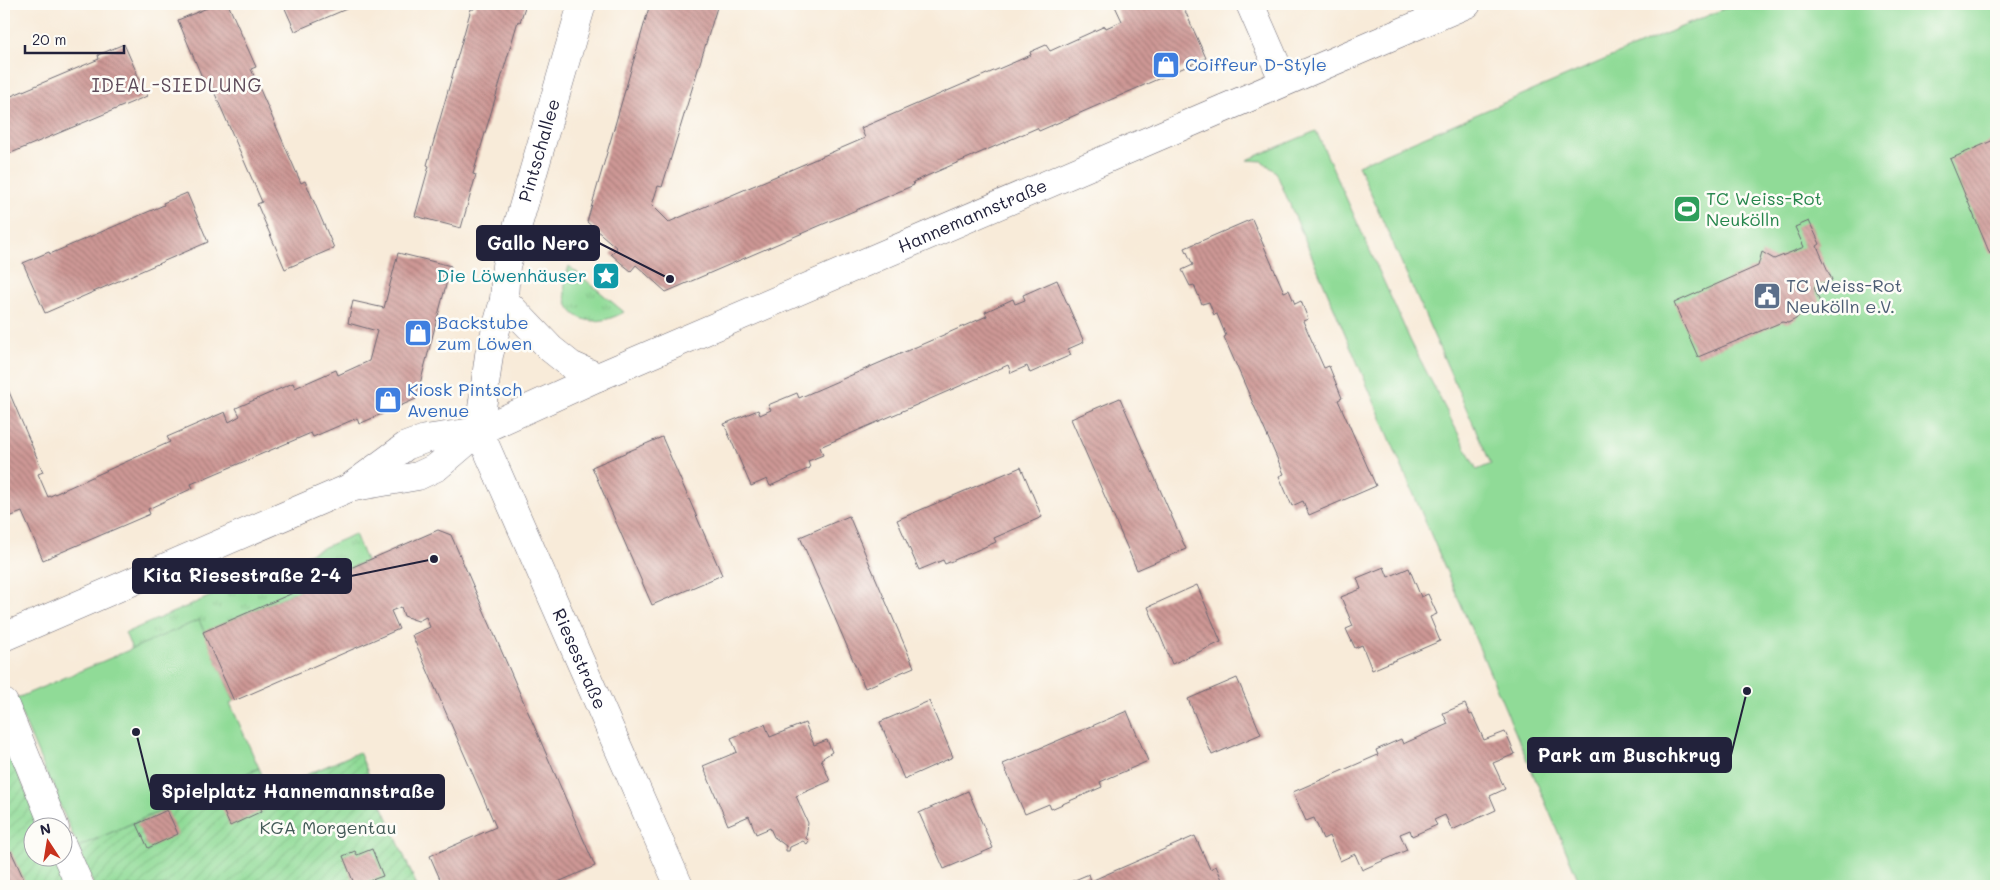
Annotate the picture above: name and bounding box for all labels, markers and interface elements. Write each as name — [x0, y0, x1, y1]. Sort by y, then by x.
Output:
scale bar — [25, 22, 124, 54]
text: 20 m — [32, 29, 66, 49]
shop icon: Coiffeur D-Style — [1151, 50, 1181, 80]
place label: Coiffeur D-Style — [1185, 52, 1327, 76]
district label: IDEAL-SIEDLUNG — [91, 72, 263, 97]
street label: Pintschallee — [512, 96, 565, 205]
street label: Hannemannstraße — [894, 173, 1051, 258]
place label: TC Weiss-Rot Neukölln — [1706, 186, 1822, 231]
sports icon: TC Weiss-Rot Neukölln — [1672, 194, 1702, 224]
callout: Gallo Nero — [477, 226, 599, 260]
text: Gallo Nero — [487, 230, 589, 255]
place icon: Die Löwenhäuser — [591, 261, 621, 291]
place label: Die Löwenhäuser — [437, 263, 587, 287]
place label: TC Weiss-Rot Neukölln e.V. — [1786, 273, 1902, 318]
public building icon: TC Weiss-Rot Neukölln e.V. — [1752, 281, 1782, 311]
place label: Backstube zum Löwen — [437, 310, 532, 355]
shop icon: Backstube zum Löwen — [403, 318, 433, 348]
place label: Kiosk Pintsch Avenue — [407, 377, 522, 422]
shop icon: Kiosk Pintsch Avenue — [373, 385, 403, 415]
callout: Kita Riesestraße 2-4 — [133, 559, 351, 593]
text: Kita Riesestraße 2-4 — [143, 562, 341, 587]
street label: Riesestraße — [547, 604, 613, 713]
callout: Park am Buschkrug — [1528, 738, 1731, 772]
text: Park am Buschkrug — [1537, 742, 1721, 767]
callout: Spielplatz Hannemannstraße — [151, 775, 444, 809]
text: Spielplatz Hannemannstraße — [162, 778, 435, 803]
park label: KGA Morgentau — [259, 815, 397, 839]
north arrow — [22, 818, 72, 868]
text: N — [38, 818, 52, 839]

